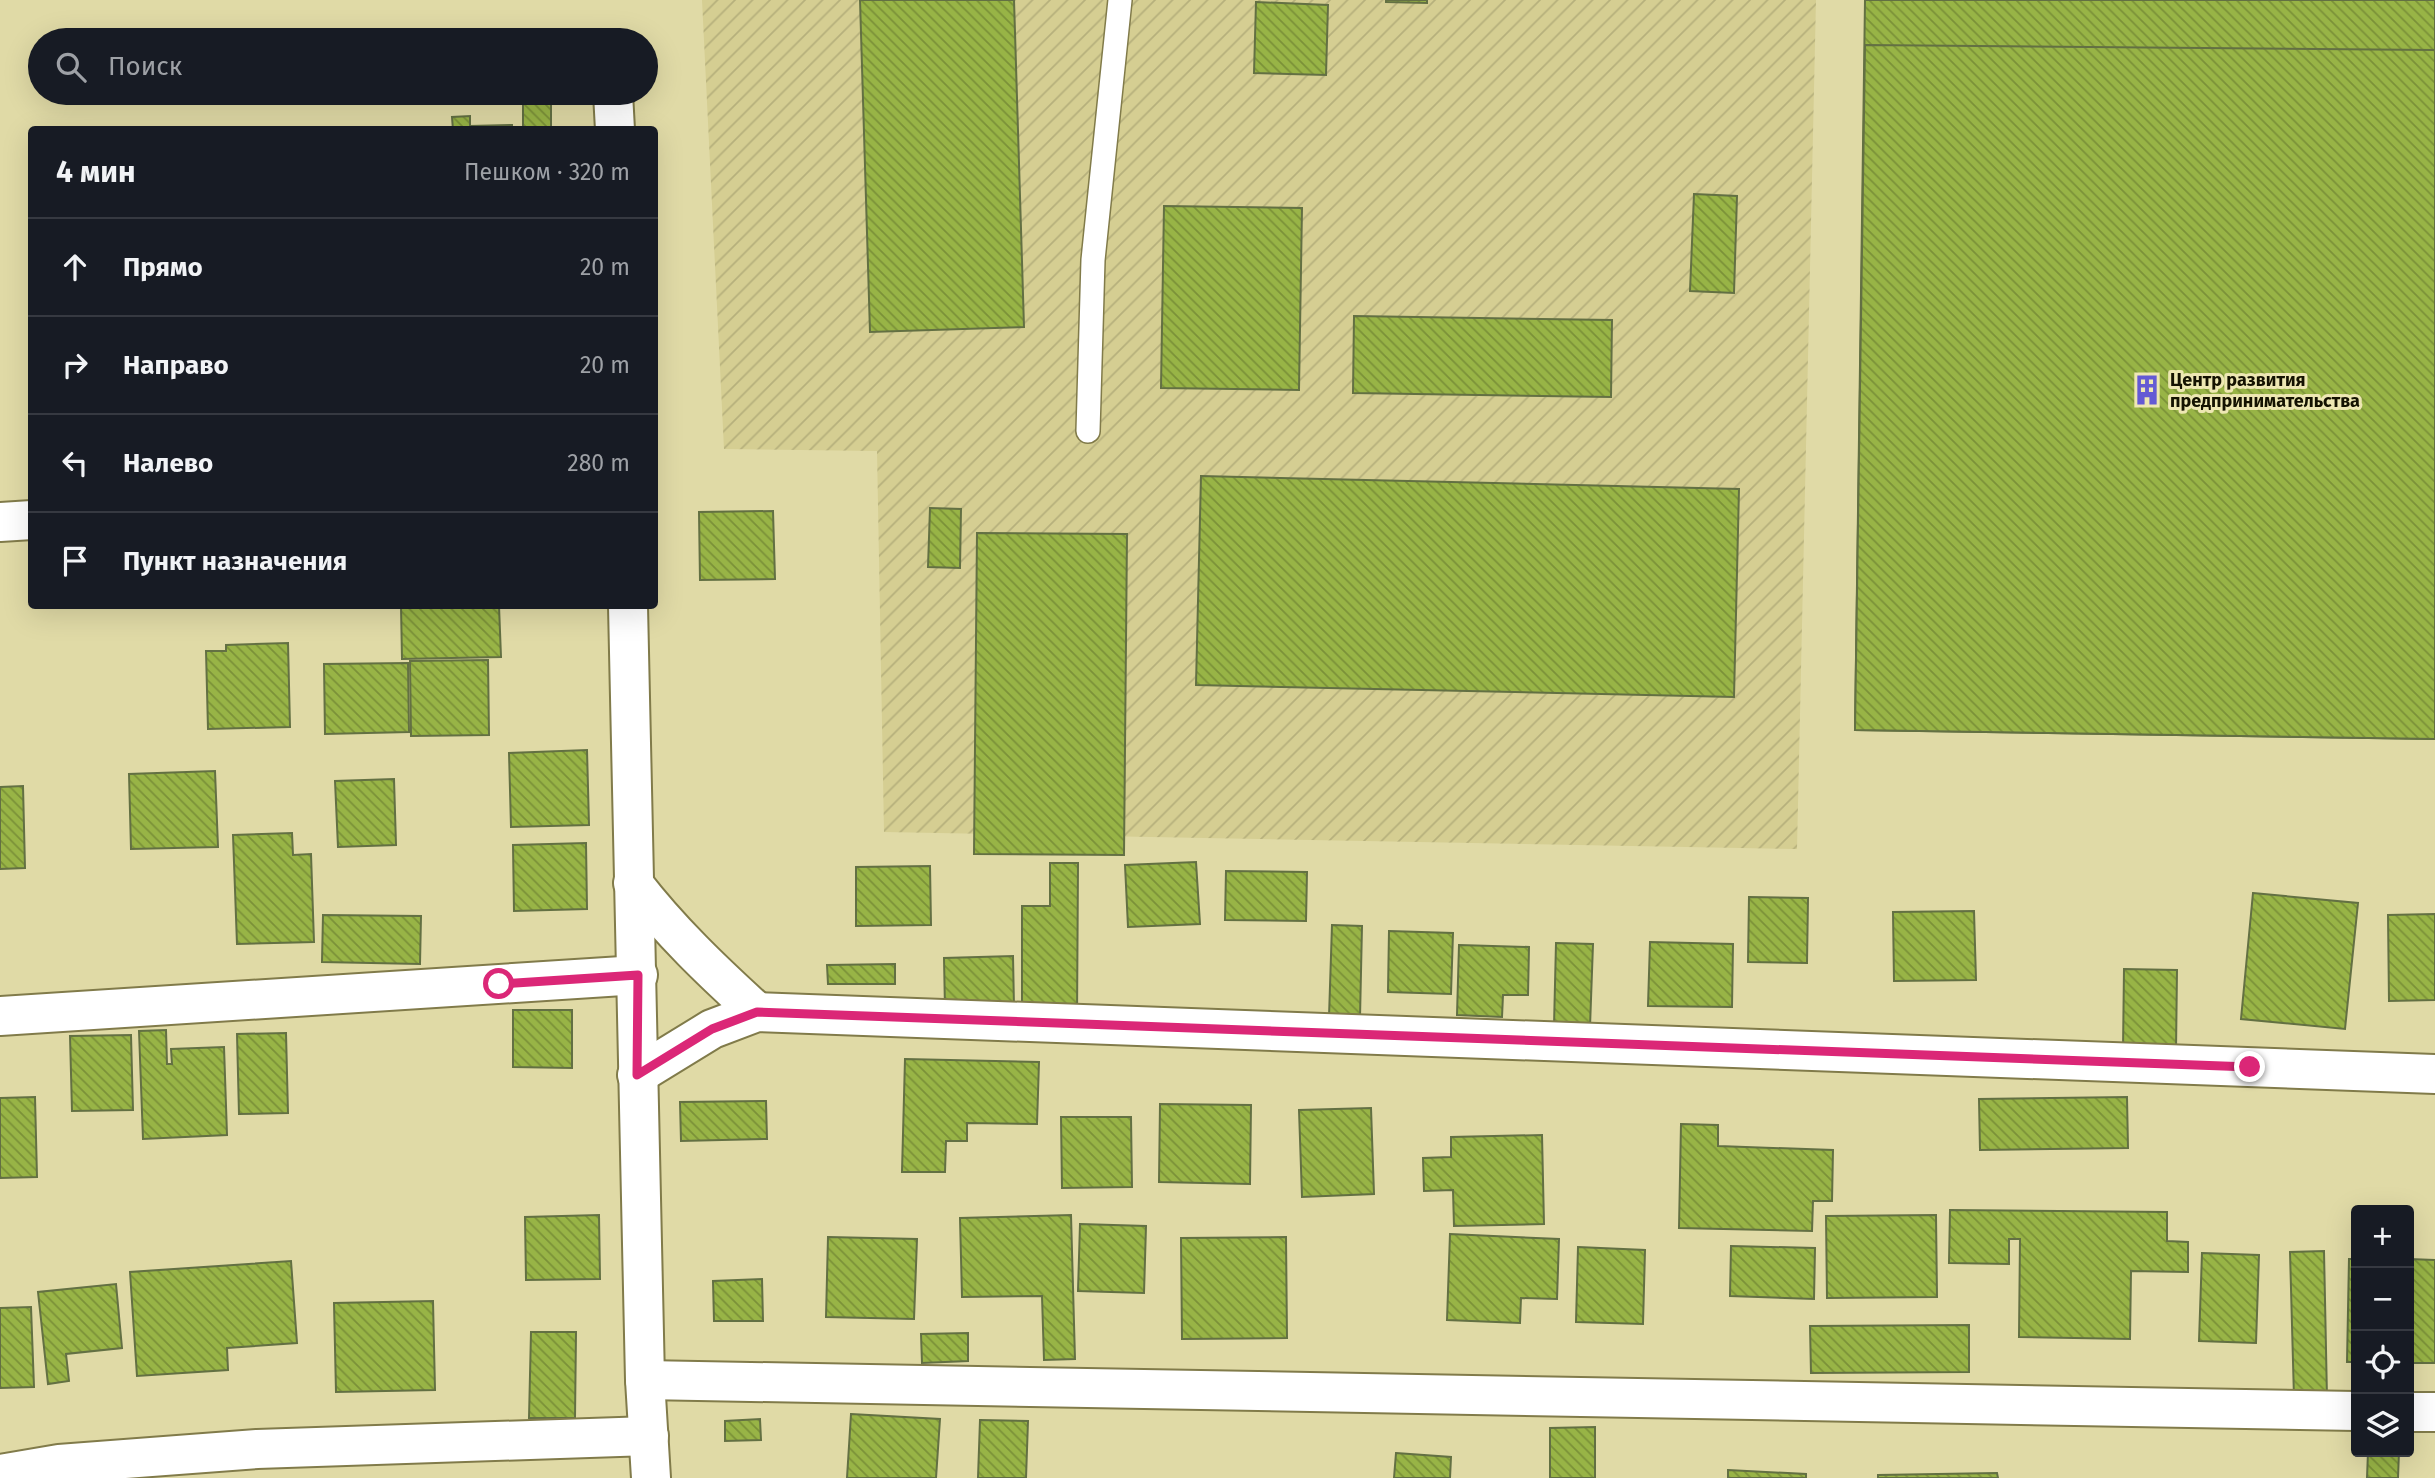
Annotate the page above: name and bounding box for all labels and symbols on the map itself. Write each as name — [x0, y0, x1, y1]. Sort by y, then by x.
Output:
place label: Центр развития предпринимательства — [2170, 369, 2360, 412]
building icon: Центр развития предпринимательства — [2130, 373, 2164, 407]
route start — [483, 968, 514, 999]
route end — [2234, 1051, 2265, 1082]

